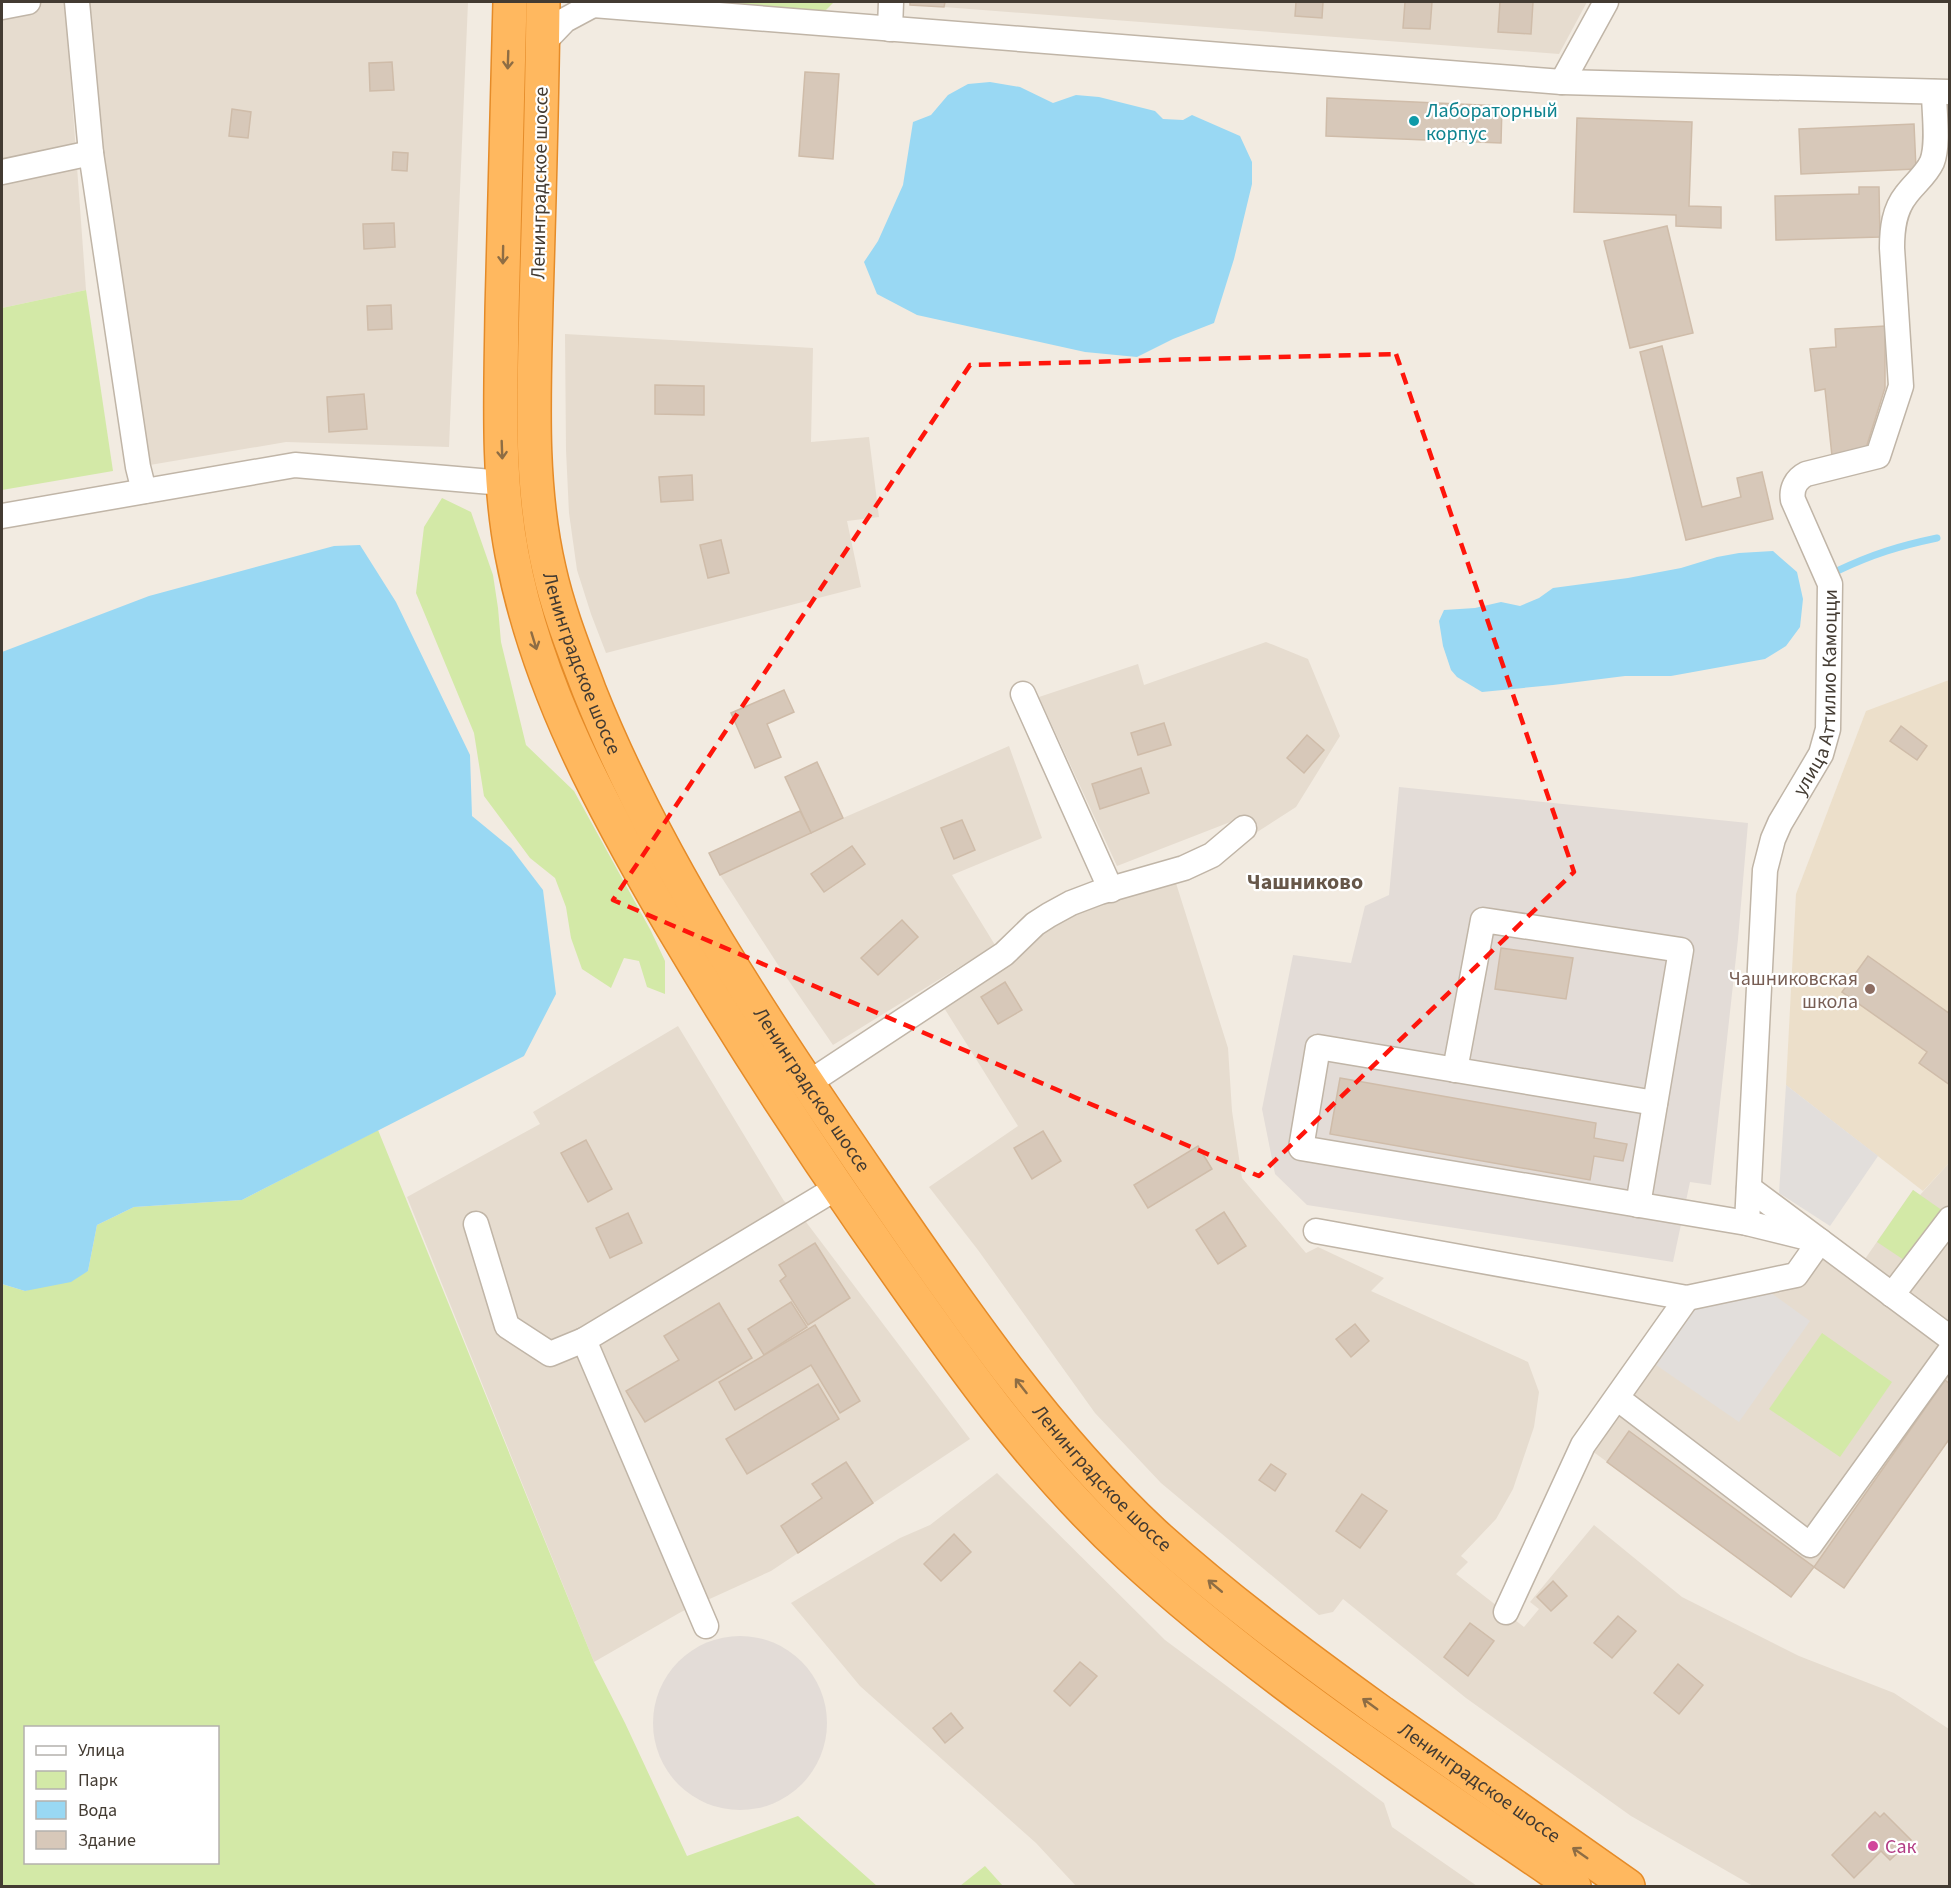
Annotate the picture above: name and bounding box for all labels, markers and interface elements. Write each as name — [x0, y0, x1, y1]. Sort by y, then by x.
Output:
one-way arrow — [503, 49, 514, 69]
street label: Ленинградское шоссе — [524, 86, 556, 280]
place label: Лабораторный корпус — [1426, 97, 1558, 148]
marker: Лабораторный корпус — [1407, 114, 1421, 128]
one-way arrow — [497, 244, 509, 264]
one-way arrow — [497, 439, 508, 459]
street label: Ленинградское шоссе — [535, 569, 628, 759]
street label: улица Аттилио Камоцци — [1786, 589, 1845, 801]
one-way arrow — [530, 631, 541, 650]
district label: Чашниково — [1247, 866, 1363, 898]
place label: Чашниковская школа — [1729, 965, 1858, 1016]
marker: Чашниковская школа — [1863, 982, 1877, 996]
street label: Ленинградское шоссе — [746, 1002, 877, 1178]
one-way arrow — [1015, 1378, 1028, 1394]
street label: Ленинградское шоссе — [1026, 1399, 1178, 1559]
one-way arrow — [1208, 1579, 1223, 1593]
one-way arrow — [1362, 1698, 1378, 1710]
street label: Ленинградское шоссе — [1392, 1716, 1566, 1850]
legend — [24, 1726, 219, 1864]
text: Улица — [78, 1738, 125, 1763]
text: Парк — [78, 1768, 118, 1793]
text: Вода — [78, 1798, 117, 1823]
text: Здание — [78, 1828, 136, 1853]
place label: Сак — [1885, 1833, 1917, 1861]
marker: Сак — [1866, 1839, 1880, 1853]
one-way arrow — [1573, 1847, 1589, 1859]

